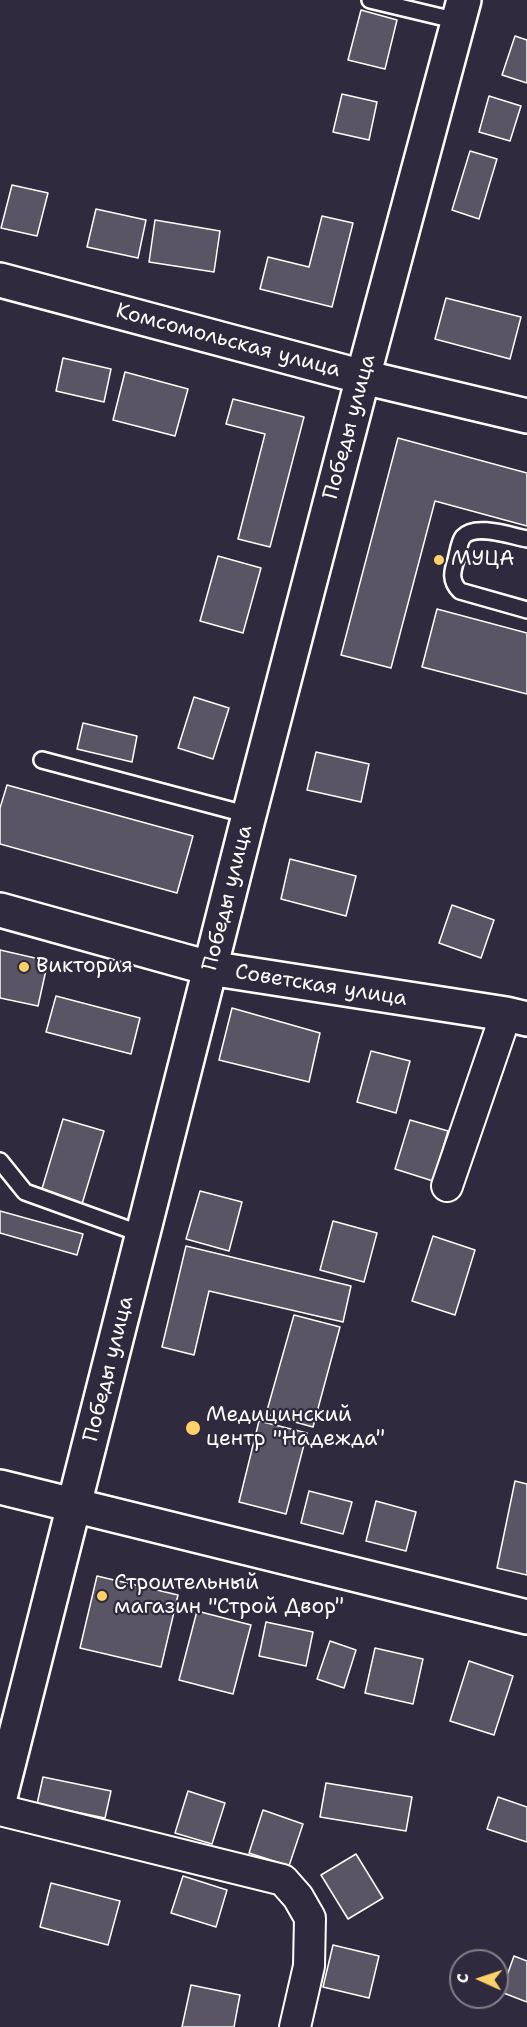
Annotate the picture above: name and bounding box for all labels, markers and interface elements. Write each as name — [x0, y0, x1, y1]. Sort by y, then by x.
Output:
street label: Комсомольская улица — [113, 299, 343, 383]
street label: Победы улица — [319, 352, 381, 502]
place label: МУЦА — [451, 547, 514, 573]
marker: МУЦА — [432, 553, 446, 567]
street label: Победы улица — [198, 823, 258, 973]
place label: Виктория — [36, 954, 133, 980]
marker: Виктория — [17, 960, 31, 974]
street label: Советская улица — [233, 960, 409, 1012]
street label: Победы улица — [79, 1294, 139, 1444]
place label: Медицинский центр "Надежда" — [206, 1403, 385, 1453]
marker: Медицинский центр "Надежда" — [184, 1419, 202, 1437]
place label: Строительный магазин "Строй Двор" — [114, 1571, 344, 1621]
marker: Строительный магазин "Строй Двор" — [95, 1589, 109, 1603]
north arrow — [449, 1949, 509, 2009]
text: С — [452, 1973, 473, 1984]

